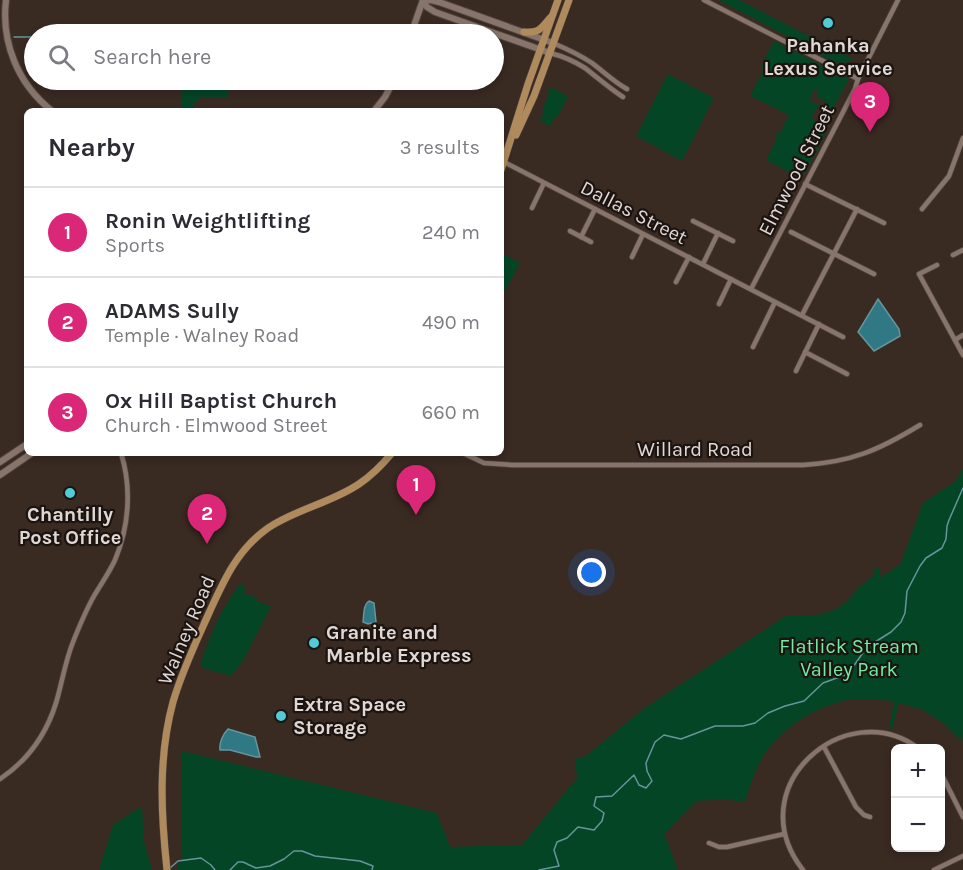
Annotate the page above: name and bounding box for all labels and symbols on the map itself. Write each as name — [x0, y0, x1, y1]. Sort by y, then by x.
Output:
marker: Pahanka Lexus Service — [821, 16, 835, 30]
place label: Pahanka Lexus Service — [763, 34, 893, 80]
pin: 3 — [850, 82, 890, 132]
street label: Elmwood Street — [754, 101, 839, 239]
street label: Dallas Street — [577, 176, 691, 249]
street label: Willard Road — [637, 438, 753, 461]
pin: 1 — [396, 466, 436, 515]
marker: Chantilly Post Office — [63, 486, 77, 500]
pin: 2 — [188, 494, 226, 544]
place label: Chantilly Post Office — [19, 503, 121, 549]
your location — [577, 558, 606, 587]
street label: Walney Road — [153, 572, 220, 688]
place label: Granite and Marble Express — [326, 621, 472, 667]
park label: Flatlick Stream Valley Park — [779, 635, 919, 681]
marker: Granite and Marble Express — [307, 636, 321, 650]
place label: Extra Space Storage — [293, 693, 406, 739]
marker: Extra Space Storage — [274, 709, 288, 723]

